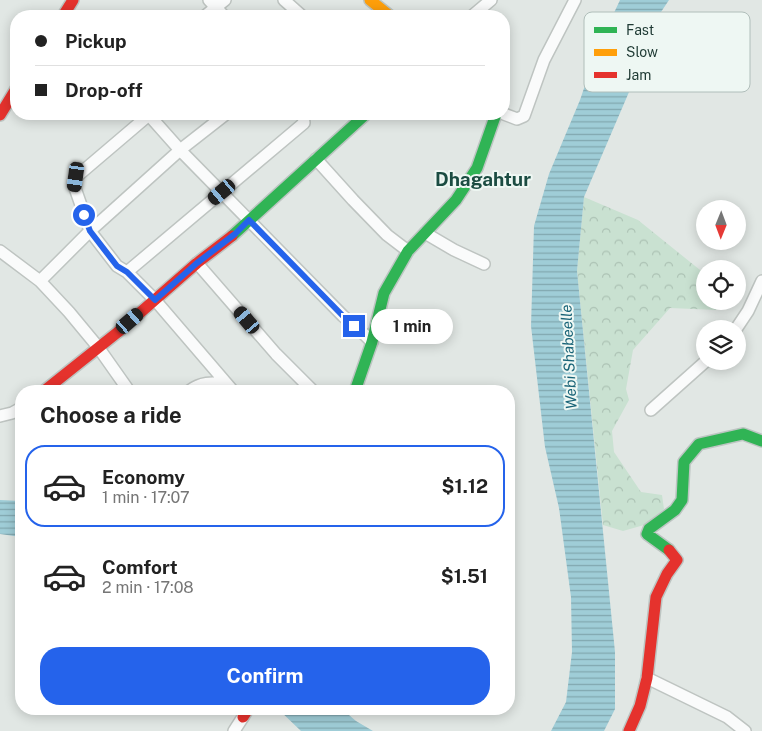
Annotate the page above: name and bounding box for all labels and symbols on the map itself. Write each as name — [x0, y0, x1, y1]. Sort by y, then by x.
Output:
legend — [584, 12, 750, 92]
text: Fast — [626, 22, 654, 38]
text: Slow — [626, 44, 658, 60]
text: Jam — [626, 67, 651, 83]
car — [66, 161, 85, 193]
district label: Dhagahtur — [435, 168, 531, 190]
car — [205, 177, 238, 207]
north arrow — [696, 200, 746, 250]
route start — [73, 204, 95, 226]
car — [231, 304, 262, 336]
water label: Webi Shabeelle — [557, 304, 580, 410]
car — [113, 305, 146, 337]
callout: 1 min — [372, 308, 454, 344]
route end — [343, 315, 365, 337]

